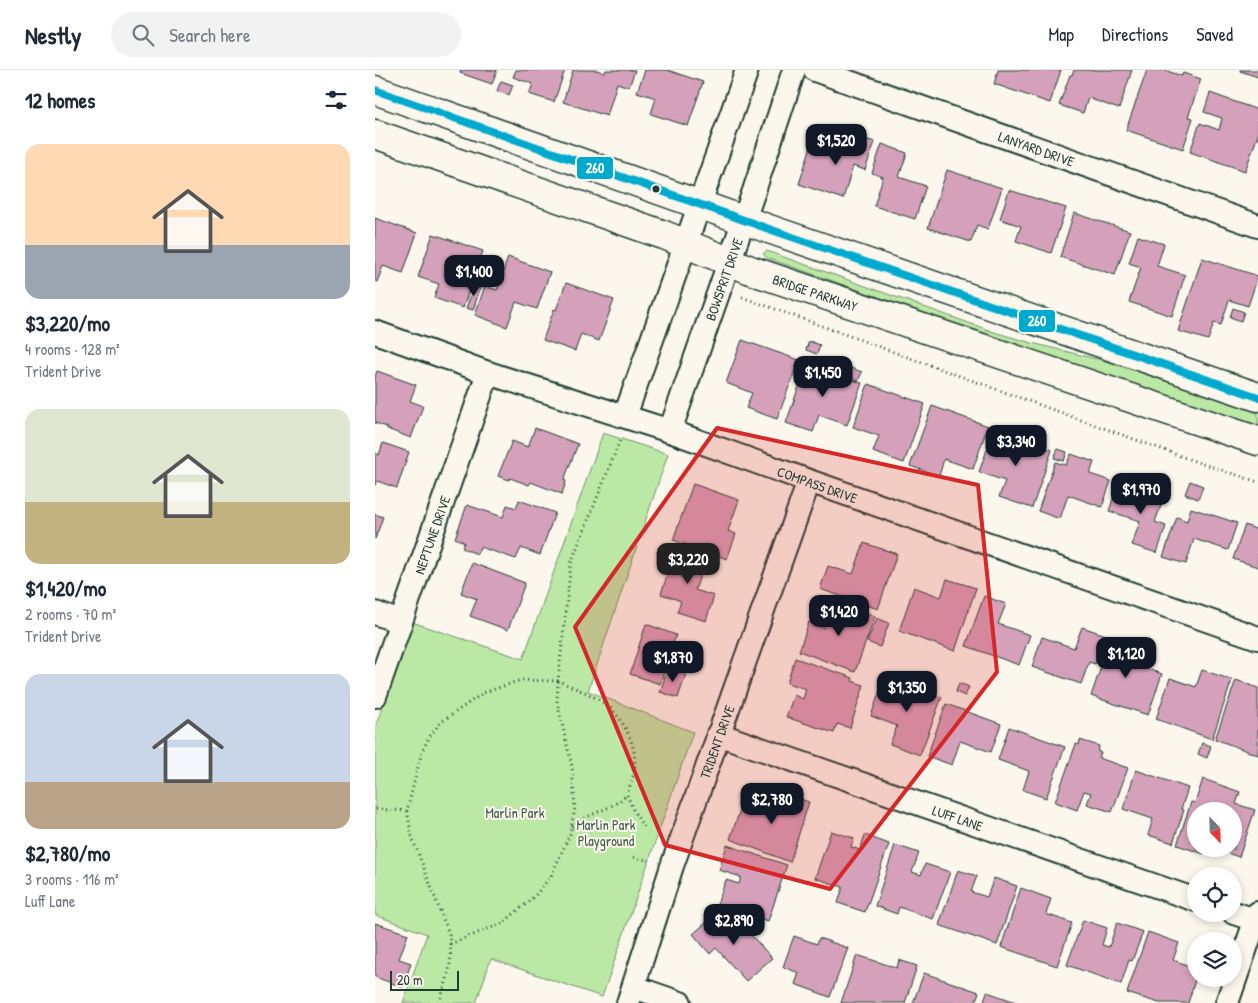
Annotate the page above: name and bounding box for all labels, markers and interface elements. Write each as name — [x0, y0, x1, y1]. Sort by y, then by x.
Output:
search box — [111, 12, 461, 57]
text: Nestly — [25, 19, 81, 51]
icon: search — [129, 21, 157, 49]
text: Search here — [169, 22, 251, 48]
text: Map — [1049, 22, 1074, 47]
text: Directions — [1102, 22, 1168, 47]
text: Saved — [1196, 22, 1233, 47]
text: 12 homes — [25, 86, 95, 115]
icon: filters — [322, 86, 350, 114]
pin: $1,520 — [795, 124, 877, 166]
street label: LANYARD DRIVE — [996, 126, 1077, 170]
text: $1,520 — [817, 129, 855, 151]
line badge: 260 — [576, 156, 614, 180]
text: 260 — [586, 158, 605, 177]
icon: home — [143, 176, 233, 266]
unlabelled marker — [651, 184, 661, 194]
street label: BOWSPRIT DRIVE — [700, 235, 746, 323]
pin: $1,400 — [433, 254, 515, 297]
text: $1,400 — [455, 260, 493, 282]
street label: BRIDGE PARKWAY — [770, 269, 861, 315]
text: $3,220/mo — [25, 309, 110, 338]
line badge: 260 — [1018, 309, 1056, 333]
text: 260 — [1028, 311, 1047, 330]
text: 4 rooms · 128 m² — [25, 338, 120, 360]
pin: $1,450 — [782, 356, 864, 398]
text: Trident Drive — [25, 360, 101, 382]
text: $1,450 — [804, 361, 842, 383]
pin: $3,340 — [975, 424, 1057, 467]
text: $3,340 — [997, 430, 1035, 452]
icon: home — [143, 441, 233, 531]
street label: COMPASS DRIVE — [775, 461, 860, 507]
pin: $1,970 — [1100, 472, 1182, 515]
text: $1,970 — [1122, 478, 1160, 500]
street label: NEPTUNE DRIVE — [409, 493, 454, 576]
pin: $3,220 — [647, 542, 729, 585]
text: $3,220 — [668, 548, 708, 570]
text: $1,420/mo — [25, 574, 106, 603]
pin: $1,420 — [798, 594, 880, 637]
text: $1,420 — [820, 600, 858, 622]
text: 2 rooms · 70 m² — [25, 603, 116, 625]
text: Trident Drive — [25, 625, 101, 647]
pin: $1,120 — [1085, 636, 1167, 679]
pin: $1,870 — [632, 640, 714, 683]
text: $1,120 — [1107, 642, 1145, 664]
text: $1,870 — [653, 646, 693, 668]
pin: $1,350 — [866, 670, 948, 713]
text: $1,350 — [888, 676, 926, 698]
street label: TRIDENT DRIVE — [694, 702, 738, 781]
icon: home — [143, 706, 233, 796]
pin: $2,780 — [731, 782, 813, 825]
text: $2,780 — [752, 788, 792, 810]
street label: LUFF LANE — [930, 800, 986, 835]
north arrow — [1187, 802, 1243, 858]
map controls — [1187, 802, 1242, 987]
park label: Marlin Park — [485, 803, 545, 822]
park label: Marlin Park Playground — [576, 815, 636, 851]
text: $2,780/mo — [25, 839, 110, 868]
button: locate — [1187, 867, 1242, 922]
text: 3 rooms · 116 m² — [25, 868, 119, 890]
text: Luff Lane — [25, 890, 75, 912]
pin: $2,890 — [693, 904, 775, 946]
text: $2,890 — [715, 909, 753, 931]
button: layers — [1187, 932, 1242, 987]
scale bar — [390, 968, 459, 991]
text: 20 m — [397, 970, 423, 989]

